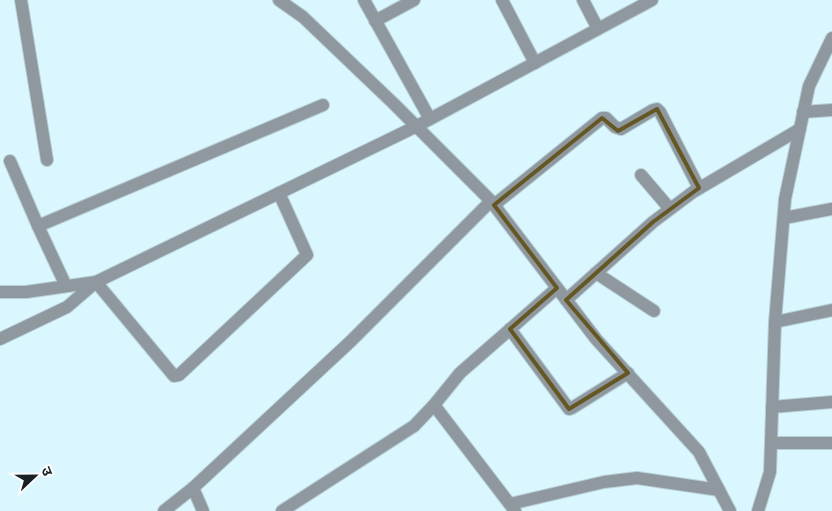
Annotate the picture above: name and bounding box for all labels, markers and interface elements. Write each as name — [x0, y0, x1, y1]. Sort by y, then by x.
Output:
north arrow — [10, 451, 60, 501]
text: उ — [37, 464, 57, 479]

